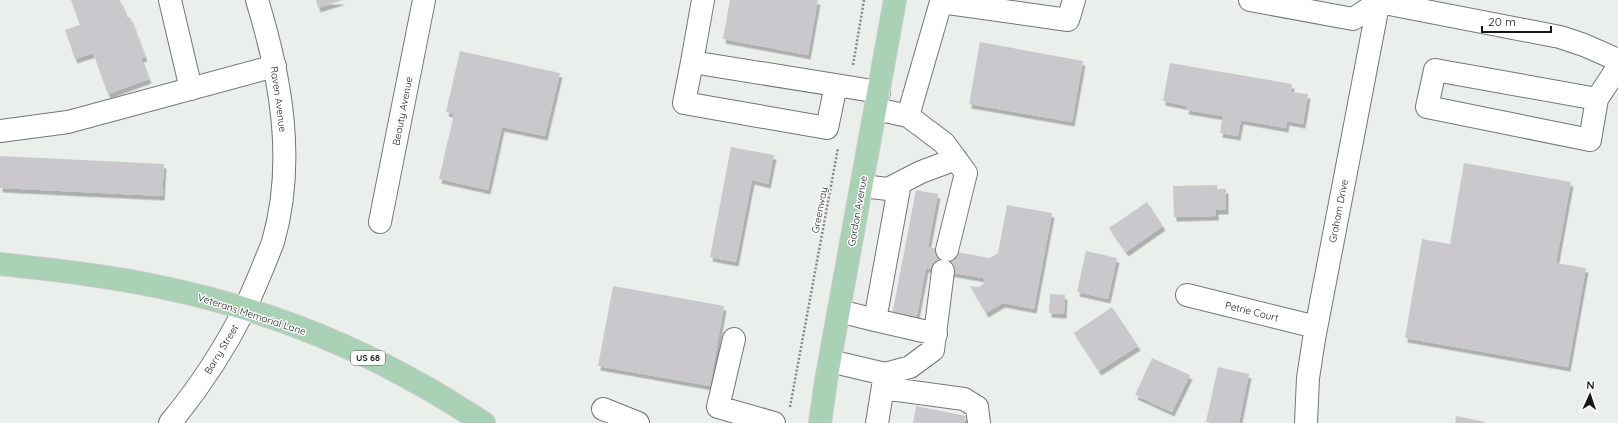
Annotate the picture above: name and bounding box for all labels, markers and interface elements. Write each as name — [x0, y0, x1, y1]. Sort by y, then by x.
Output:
scale bar — [1482, 8, 1551, 34]
text: 20 m — [1488, 14, 1516, 29]
street label: Raven Avenue — [267, 65, 290, 133]
street label: Beauty Avenue — [389, 75, 416, 147]
street label: Gordon Avenue — [845, 174, 870, 247]
street label: Graham Drive — [1326, 178, 1351, 244]
street label: Greenway — [809, 186, 830, 234]
street label: Veterans Memorial Lane — [196, 291, 308, 338]
street label: Petrie Court — [1224, 299, 1281, 325]
street label: Barry Street — [201, 321, 242, 377]
road number: US 68 — [351, 351, 385, 365]
north arrow — [1570, 375, 1610, 415]
text: N — [1586, 378, 1595, 392]

